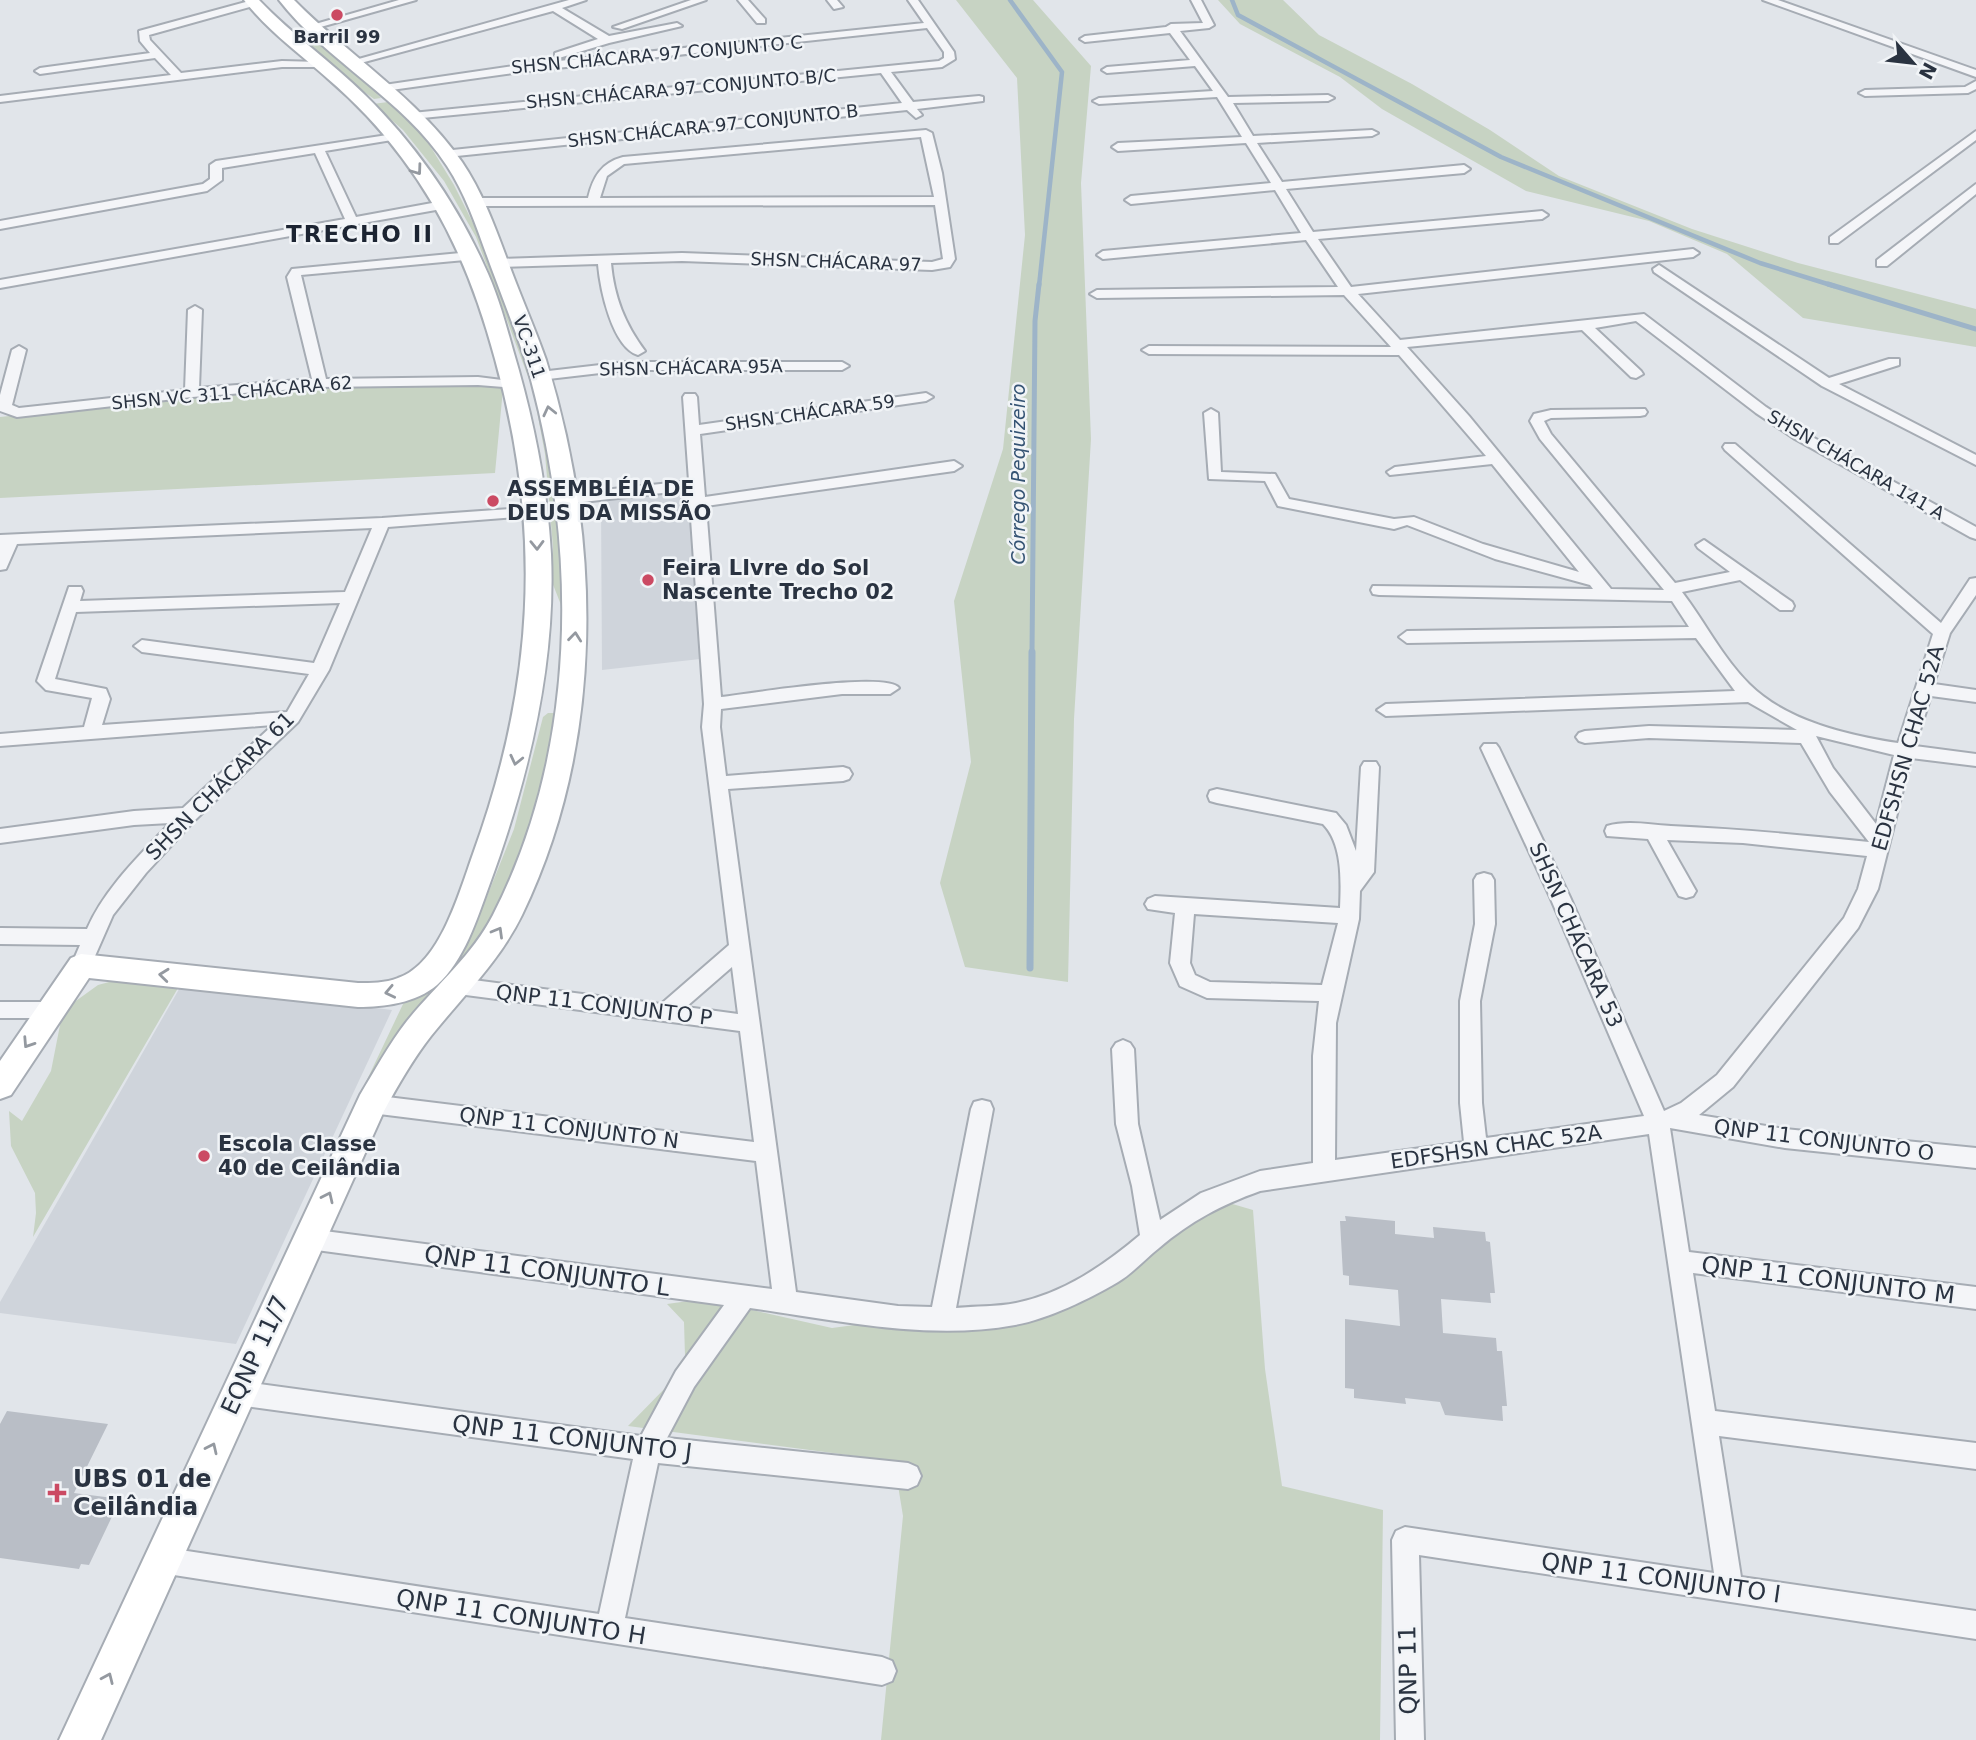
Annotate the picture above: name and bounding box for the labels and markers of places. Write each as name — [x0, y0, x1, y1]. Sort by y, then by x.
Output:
marker: Barril 99 — [329, 7, 345, 23]
place label: Barril 99 — [293, 26, 381, 47]
place label: ASSEMBLÉIA DE DEUS DA MISSÃO — [507, 476, 711, 525]
marker: ASSEMBLÉIA DE DEUS DA MISSÃO — [485, 493, 501, 509]
place label: Feira LIvre do Sol Nascente Trecho 02 — [662, 556, 894, 604]
marker: Feira LIvre do Sol Nascente Trecho 02 — [640, 572, 656, 588]
place label: Escola Classe 40 de Ceilândia — [218, 1132, 401, 1180]
marker: Escola Classe 40 de Ceilândia — [196, 1148, 212, 1164]
place label: UBS 01 de Ceilândia — [73, 1465, 212, 1521]
marker: UBS 01 de Ceilândia — [47, 1483, 67, 1503]

